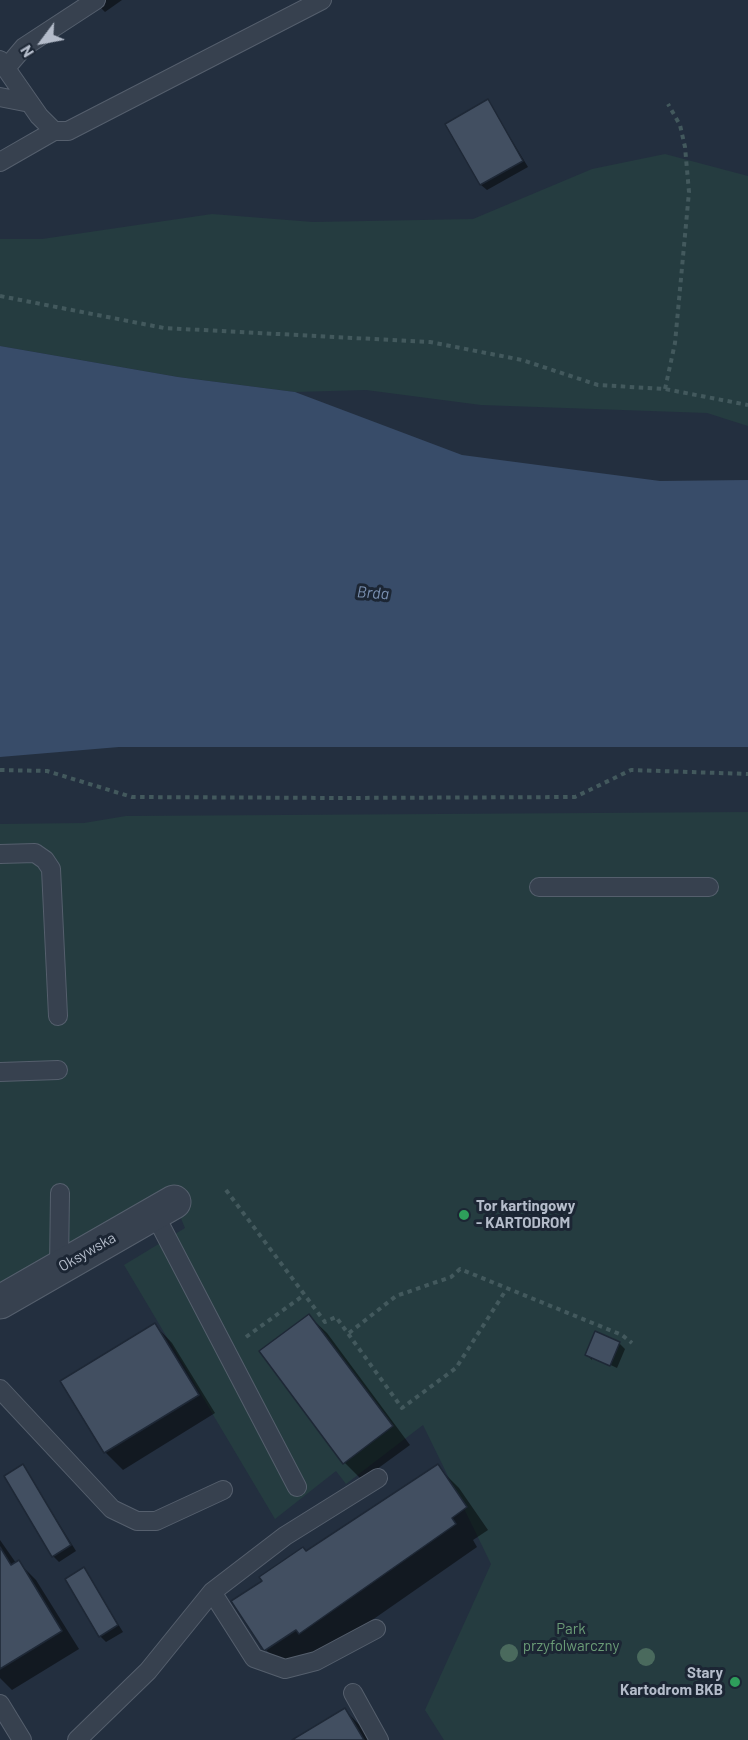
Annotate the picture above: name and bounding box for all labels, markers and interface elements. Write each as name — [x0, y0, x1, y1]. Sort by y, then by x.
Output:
north arrow — [12, 12, 72, 72]
text: N — [15, 42, 37, 61]
water label: Brda — [356, 582, 390, 604]
place label: Tor kartingowy - KARTODROM — [476, 1197, 575, 1232]
marker: Tor kartingowy - KARTODROM — [457, 1208, 471, 1222]
street label: Oksywska — [55, 1228, 119, 1276]
park label: Park przyfolwarczny — [523, 1620, 619, 1655]
place label: Stary Kartodrom BKB — [620, 1664, 723, 1699]
marker: Stary Kartodrom BKB — [728, 1675, 742, 1689]

